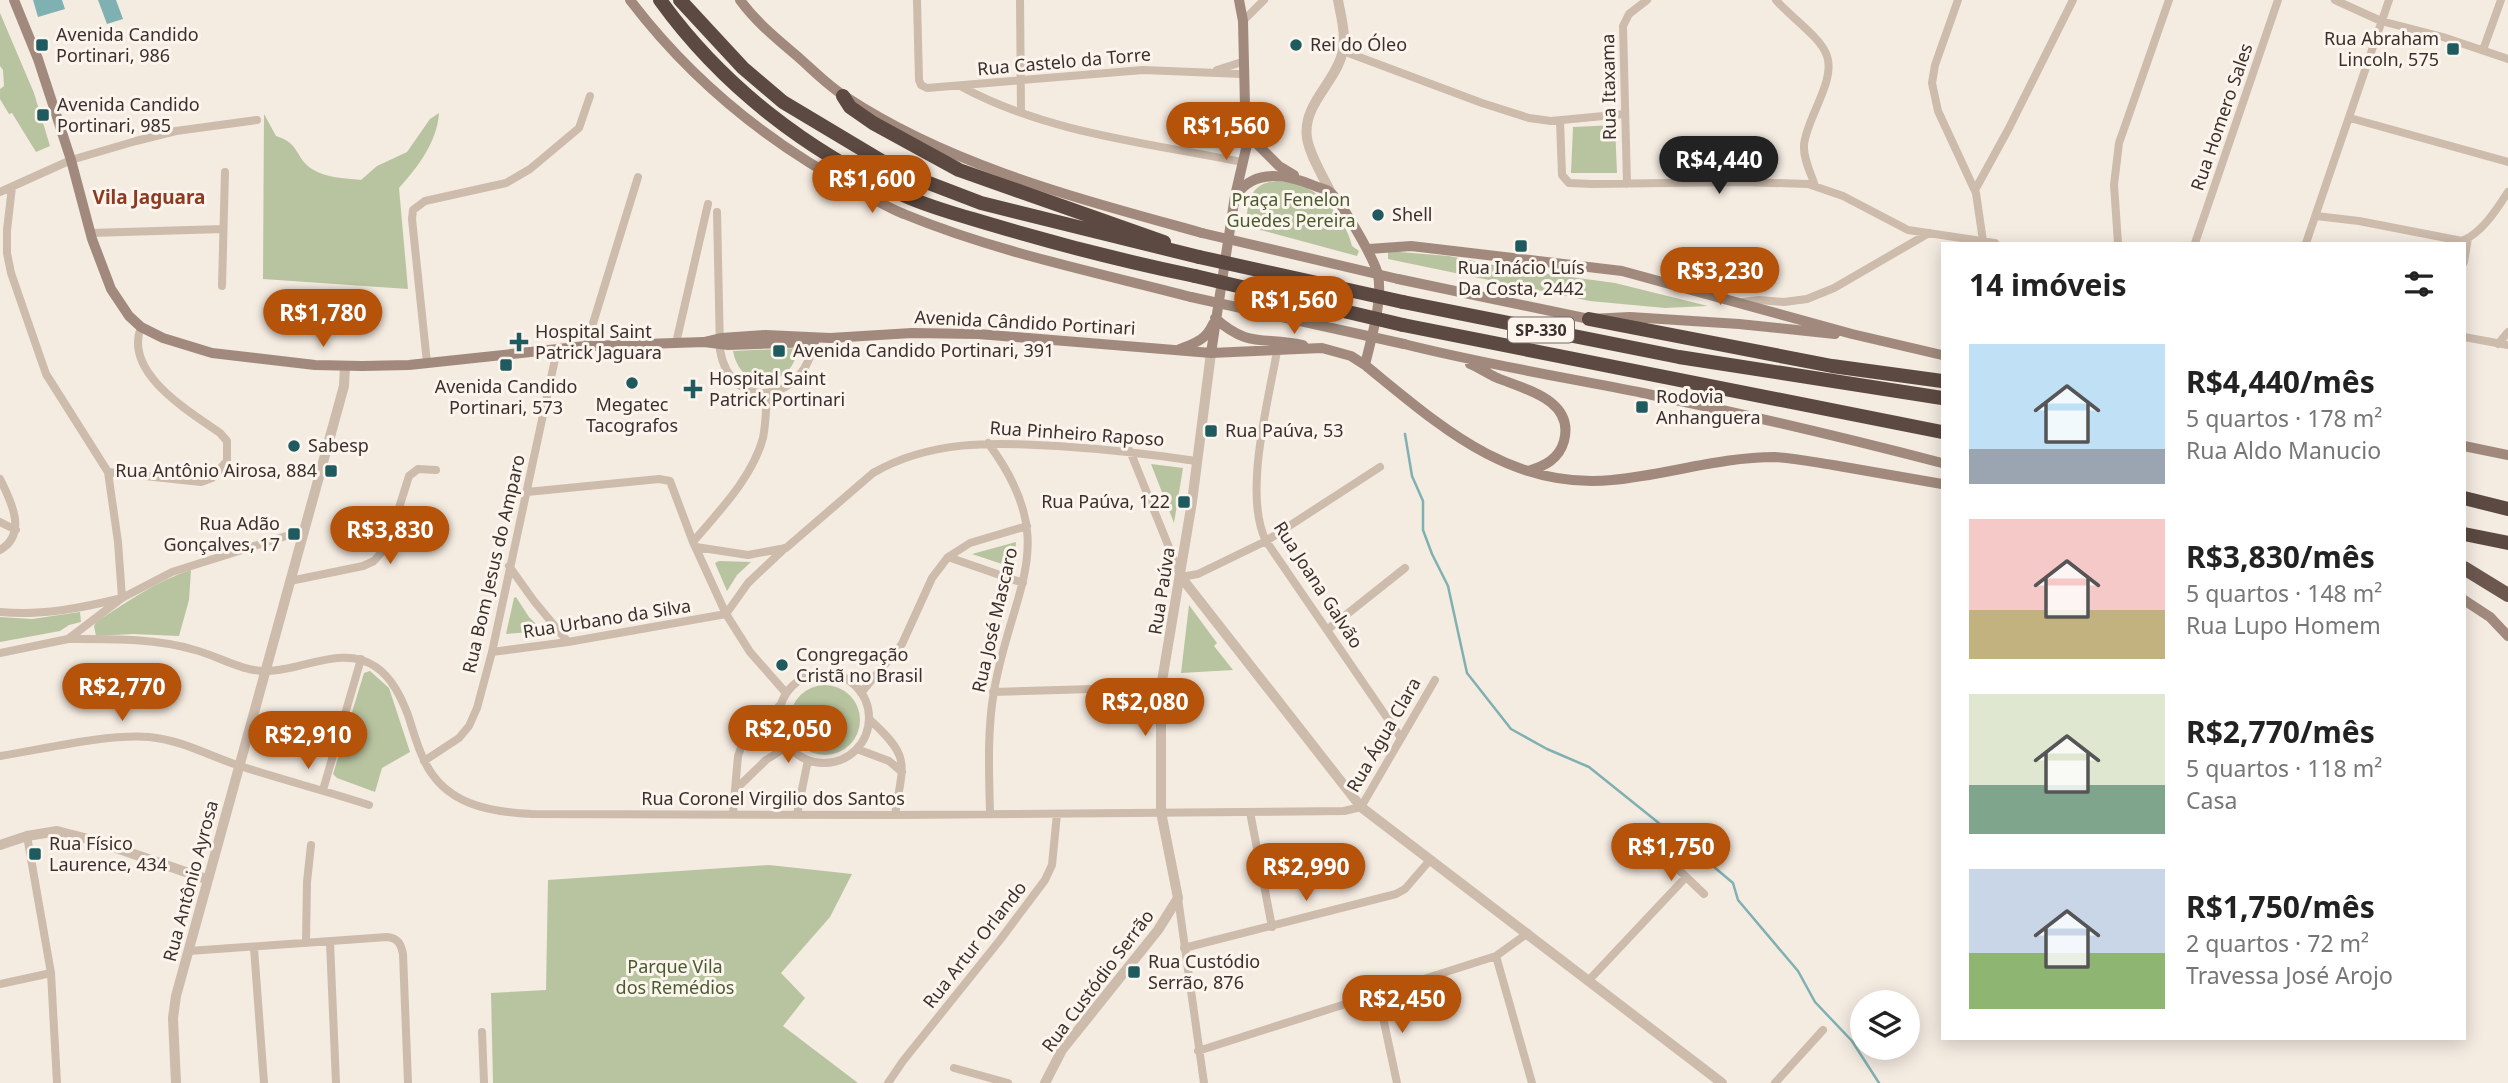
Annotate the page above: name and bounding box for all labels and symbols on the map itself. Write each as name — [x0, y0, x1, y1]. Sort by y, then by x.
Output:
place label: Avenida Candido Portinari, 986 — [56, 22, 199, 67]
place label: Rua Abraham Lincoln, 575 — [2324, 26, 2439, 71]
place label: Rei do Óleo — [1310, 32, 1407, 56]
street label: Rua Itaxama — [1595, 34, 1621, 140]
marker: Avenida Candido Portinari, 986 — [34, 37, 50, 53]
marker: Rei do Óleo — [1288, 37, 1304, 53]
street label: Rua Homero Sales — [2185, 40, 2258, 194]
street label: Rua Castelo da Torre — [976, 41, 1152, 81]
marker: Rua Abraham Lincoln, 575 — [2445, 41, 2461, 57]
place label: Avenida Candido Portinari, 985 — [57, 92, 200, 137]
pin: R$1,560 — [1161, 102, 1291, 162]
marker: Avenida Candido Portinari, 985 — [35, 107, 51, 123]
pin: R$4,440 — [1654, 136, 1784, 196]
pin: R$1,600 — [807, 156, 937, 215]
district label: Vila Jaguara — [93, 184, 205, 210]
park label: Praça Fenelon Guedes Pereira — [1227, 187, 1356, 232]
place label: Shell — [1392, 202, 1432, 226]
marker: Shell — [1370, 207, 1386, 223]
marker: Rua Inácio Luís Da Costa, 2442 — [1513, 238, 1529, 254]
pin: R$3,230 — [1655, 247, 1785, 307]
place label: Rua Inácio Luís Da Costa, 2442 — [1457, 255, 1585, 300]
pin: R$1,560 — [1229, 276, 1359, 336]
pin: R$1,780 — [258, 290, 388, 349]
street label: Avenida Cândido Portinari — [914, 304, 1136, 340]
road number: SP-330 — [1508, 318, 1574, 342]
place label: Hospital Saint Patrick Jaguara — [535, 319, 662, 364]
marker: Hospital Saint Patrick Jaguara — [509, 332, 529, 352]
place label: Avenida Candido Portinari, 391 — [793, 338, 1054, 362]
marker: Avenida Candido Portinari, 391 — [771, 343, 787, 359]
marker: Avenida Candido Portinari, 573 — [498, 357, 514, 373]
place label: Hospital Saint Patrick Portinari — [709, 366, 845, 411]
place label: Avenida Candido Portinari, 573 — [435, 374, 577, 419]
marker: Megatec Tacografos — [624, 375, 640, 391]
marker: Hospital Saint Patrick Portinari — [683, 379, 703, 399]
place label: Rodovia Anhanguera — [1656, 384, 1761, 429]
place label: Megatec Tacografos — [586, 392, 678, 437]
marker: Rodovia Anhanguera — [1634, 399, 1650, 415]
street label: Rua Pinheiro Raposo — [989, 415, 1165, 451]
place label: Rua Paúva, 53 — [1225, 418, 1344, 442]
marker: Rua Paúva, 53 — [1203, 423, 1219, 439]
place label: Sabesp — [308, 433, 369, 457]
marker: Sabesp — [286, 438, 302, 454]
street label: Rua Bom Jesus do Amparo — [456, 452, 530, 675]
place label: Rua Antônio Airosa, 884 — [115, 458, 317, 482]
marker: Rua Antônio Airosa, 884 — [323, 463, 339, 479]
place label: Rua Paúva, 122 — [1041, 489, 1170, 513]
marker: Rua Paúva, 122 — [1176, 494, 1192, 510]
pin: R$3,830 — [325, 506, 455, 566]
place label: Rua Adão Gonçalves, 17 — [163, 511, 280, 556]
street label: Rua Joana Galvão — [1269, 516, 1369, 653]
marker: Rua Adão Gonçalves, 17 — [286, 526, 302, 542]
street label: Rua José Mascaro — [966, 545, 1022, 695]
street label: Rua Paúva — [1142, 545, 1180, 636]
street label: Rua Urbano da Silva — [521, 593, 693, 643]
place label: Congregação Cristã no Brasil — [796, 642, 923, 687]
marker: Congregação Cristã no Brasil — [774, 657, 790, 673]
pin: R$2,770 — [57, 664, 187, 723]
street label: Rua Água Clara — [1341, 673, 1426, 796]
pin: R$2,080 — [1080, 678, 1210, 738]
pin: R$2,050 — [723, 706, 853, 765]
pin: R$2,910 — [243, 712, 373, 771]
street label: Rua Coronel Virgilio dos Santos — [641, 786, 905, 810]
street label: Rua Antônio Ayrosa — [157, 798, 223, 964]
pin: R$1,750 — [1606, 824, 1736, 883]
place label: Rua Físico Laurence, 434 — [49, 831, 167, 876]
pin: R$2,990 — [1241, 844, 1371, 903]
marker: Rua Físico Laurence, 434 — [27, 846, 43, 862]
street label: Rua Artur Orlando — [917, 876, 1031, 1013]
street label: Rua Custódio Serrão — [1036, 904, 1159, 1056]
place label: Rua Custódio Serrão, 876 — [1148, 949, 1260, 994]
park label: Parque Vila dos Remédios — [616, 954, 734, 999]
marker: Rua Custódio Serrão, 876 — [1126, 964, 1142, 980]
pin: R$2,450 — [1337, 976, 1467, 1035]

